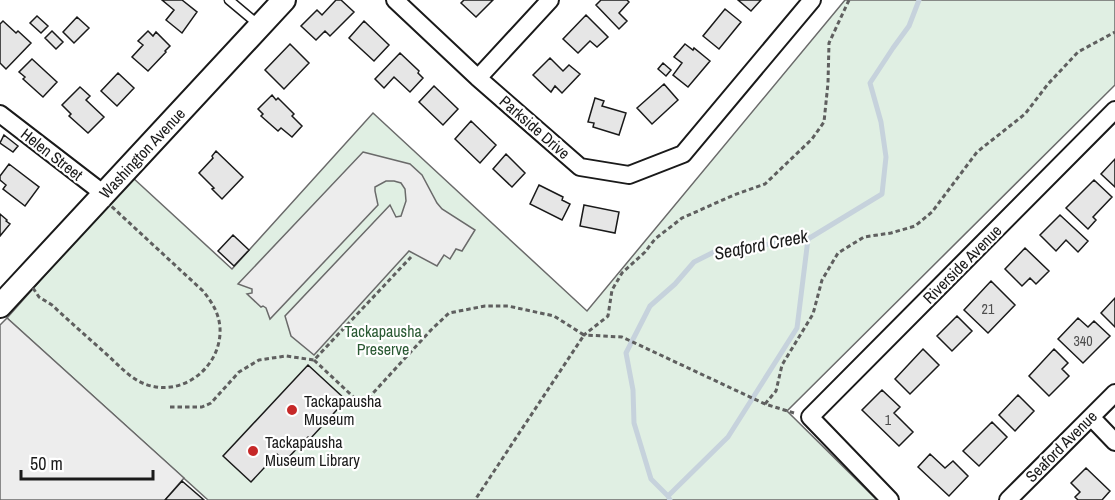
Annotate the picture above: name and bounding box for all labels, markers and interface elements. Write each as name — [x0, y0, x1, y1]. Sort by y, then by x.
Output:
street label: Parkside Drive — [495, 90, 575, 164]
street label: Washington Avenue — [94, 103, 190, 203]
street label: Helen Street — [16, 123, 88, 185]
street label: Riverside Avenue — [918, 220, 1006, 308]
water label: Seaford Creek — [712, 223, 811, 266]
house number: 21 — [982, 300, 995, 318]
park label: Tackapausha Preserve — [344, 320, 422, 360]
house number: 340 — [1073, 332, 1093, 350]
place label: Tackapausha Museum — [304, 390, 382, 430]
marker: Tackapausha Museum — [285, 403, 299, 417]
street label: Seaford Avenue — [1020, 405, 1102, 487]
house number: 1 — [885, 411, 892, 429]
place label: Tackapausha Museum Library — [265, 431, 360, 471]
scale bar — [21, 443, 153, 481]
marker: Tackapausha Museum Library — [246, 444, 260, 458]
text: 50 m — [30, 451, 63, 476]

